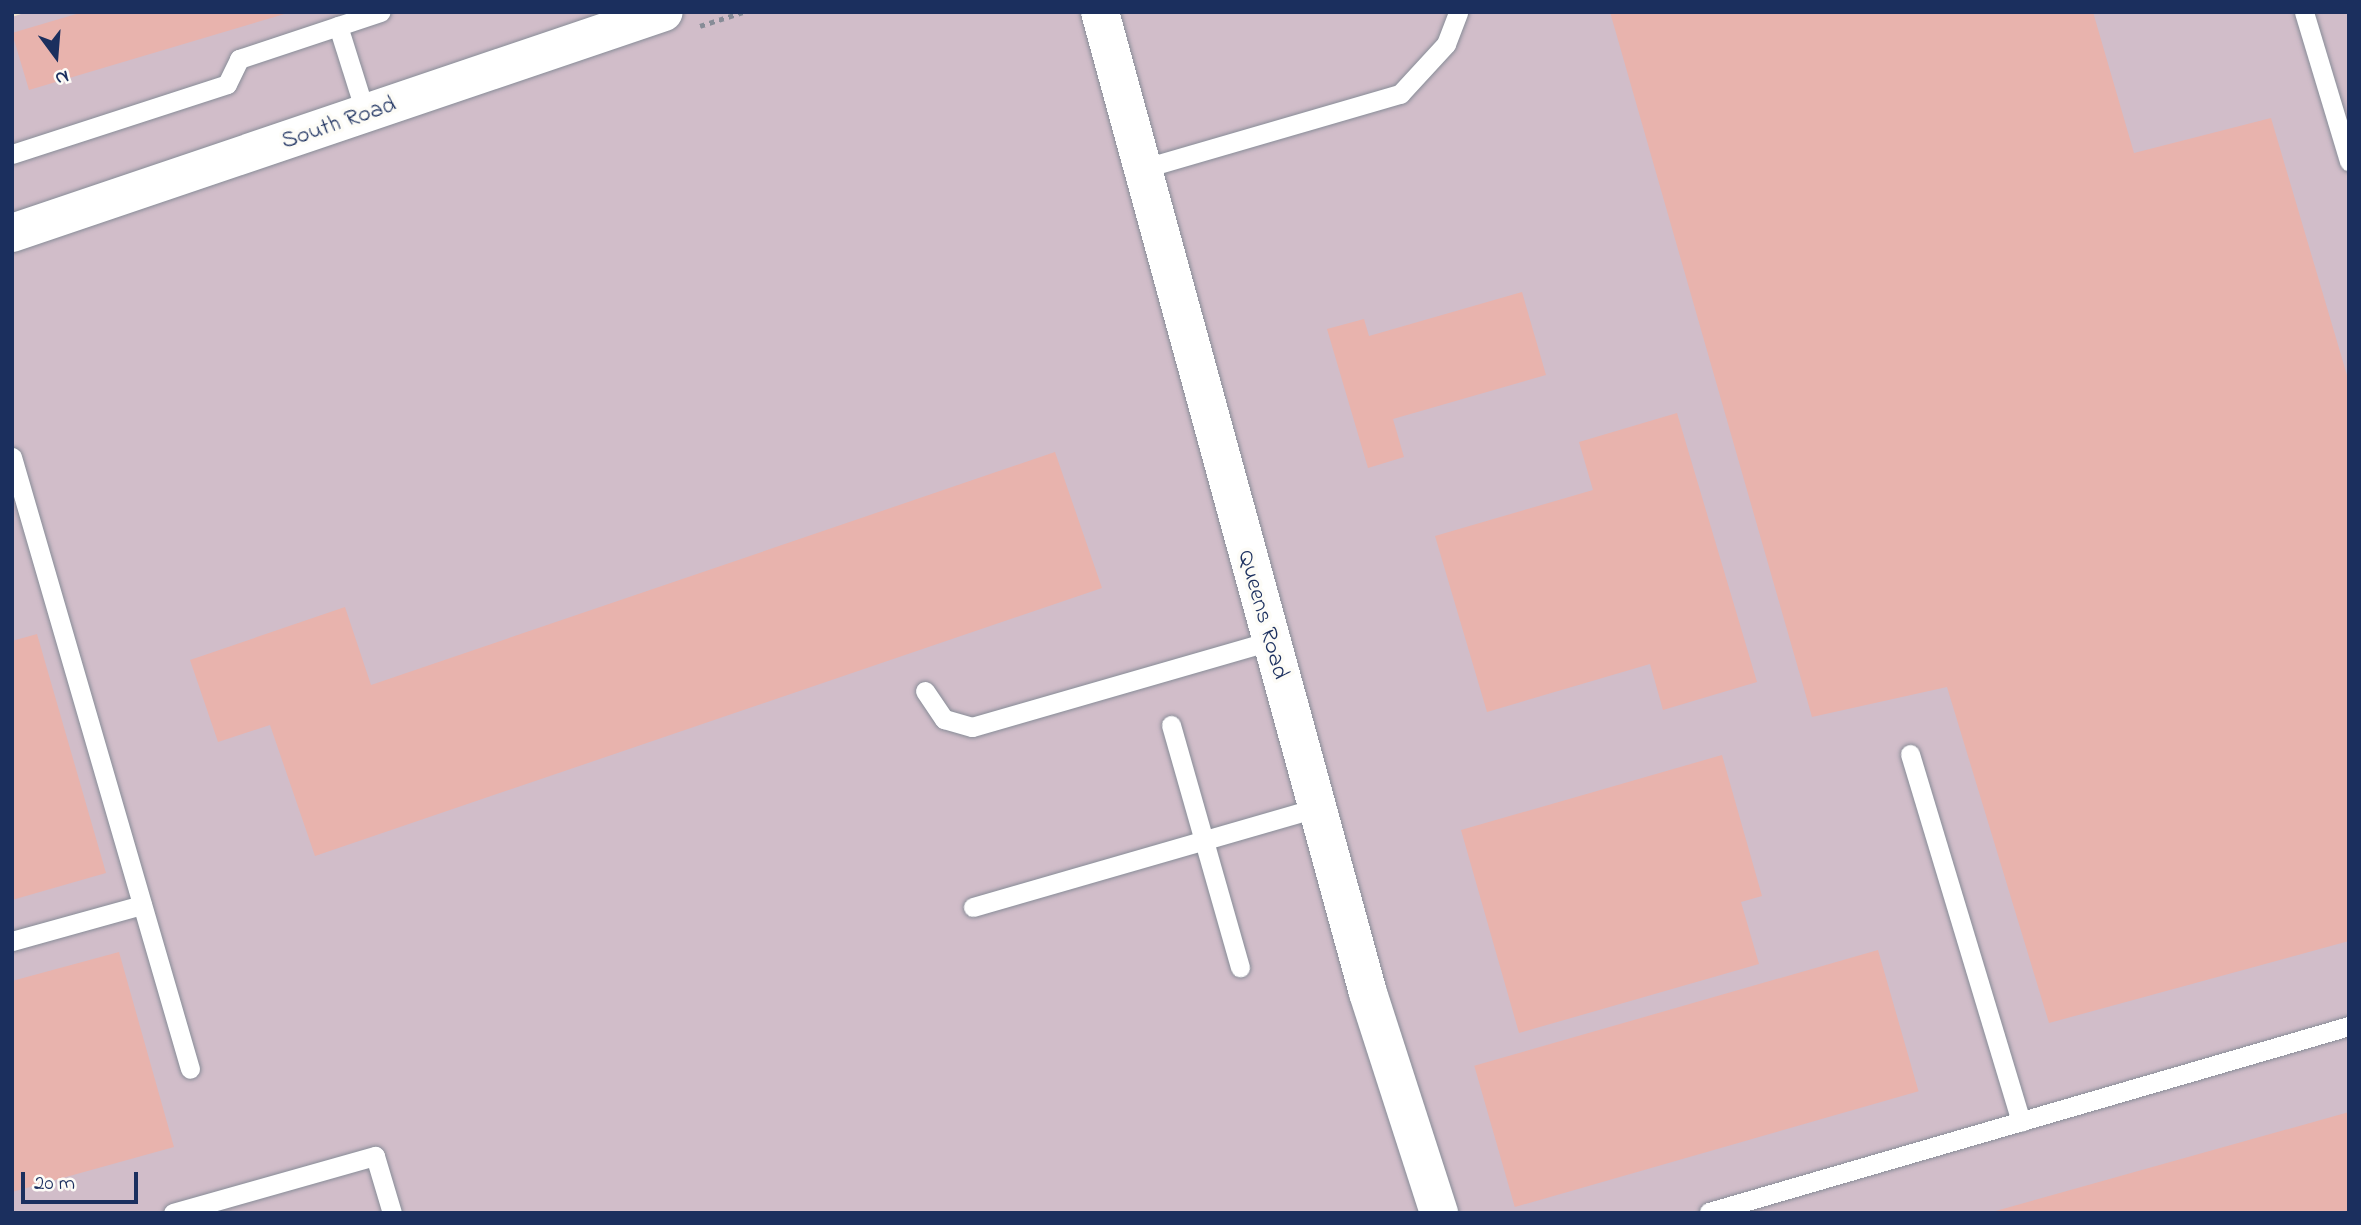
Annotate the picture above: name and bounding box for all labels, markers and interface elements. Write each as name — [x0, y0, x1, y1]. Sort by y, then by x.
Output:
north arrow — [21, 21, 91, 91]
text: N — [52, 62, 72, 91]
street label: South Road — [278, 91, 400, 157]
street label: Queens Road — [1230, 547, 1294, 683]
scale bar — [24, 1158, 142, 1202]
text: 20 m — [34, 1169, 75, 1199]

